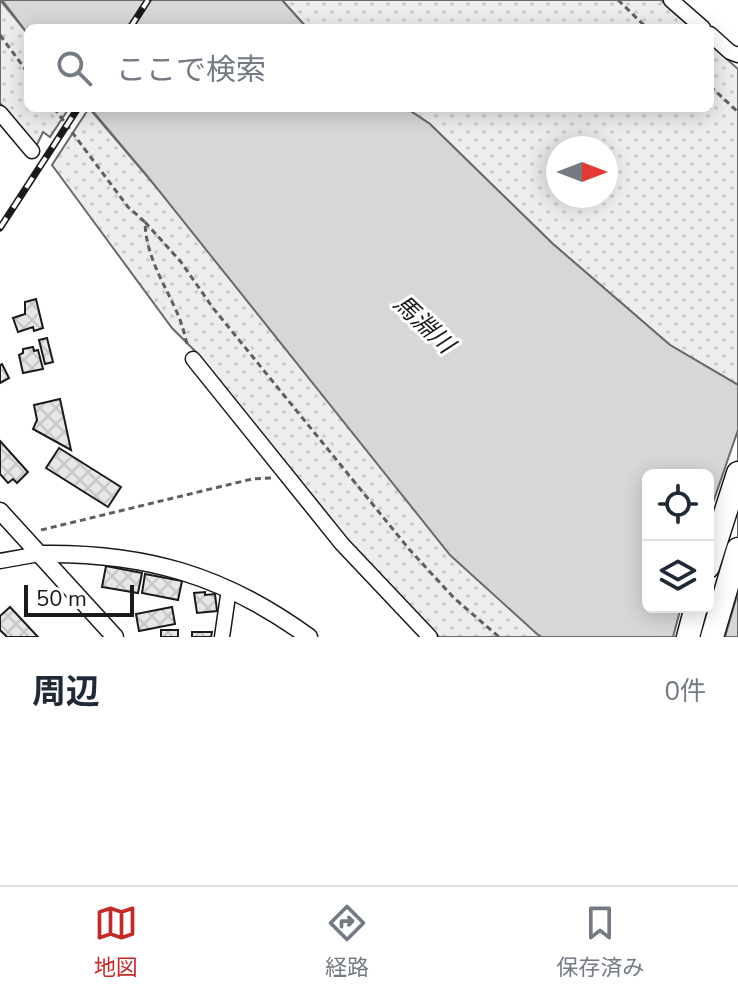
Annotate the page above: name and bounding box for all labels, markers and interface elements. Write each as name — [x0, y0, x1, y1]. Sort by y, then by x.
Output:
search box — [24, 24, 714, 112]
icon: search — [52, 46, 96, 90]
text: ここで検索 — [116, 50, 266, 91]
north arrow — [546, 136, 618, 208]
water label: 馬淵川 — [387, 288, 463, 362]
map controls — [642, 469, 714, 613]
button: locate — [642, 469, 714, 541]
button: layers — [642, 541, 714, 613]
scale bar — [24, 581, 134, 617]
text: 50 m — [36, 584, 87, 614]
text: 周辺 — [32, 669, 100, 715]
text: 0件 — [664, 674, 706, 709]
tab: 地図 — [94, 901, 138, 983]
tab: 経路 — [325, 901, 369, 983]
tab: 保存済み — [556, 901, 644, 983]

